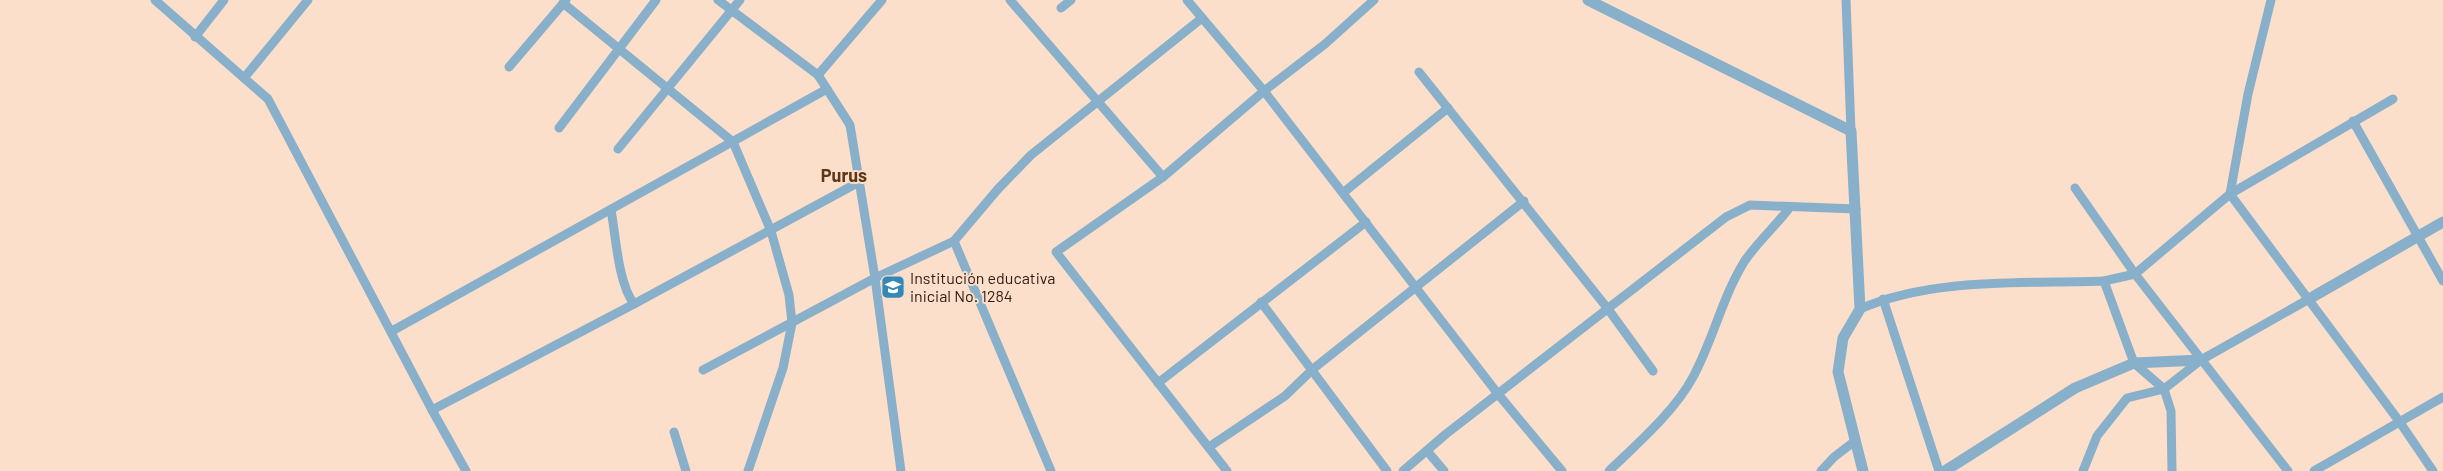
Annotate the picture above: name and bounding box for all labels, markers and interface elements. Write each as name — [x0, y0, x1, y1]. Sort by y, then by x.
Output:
district label: Purus — [821, 164, 867, 186]
place label: Institución educativa inicial No. 1284 — [910, 268, 1055, 305]
school or university icon: Institución educativa inicial No. 1284 — [880, 274, 906, 300]

